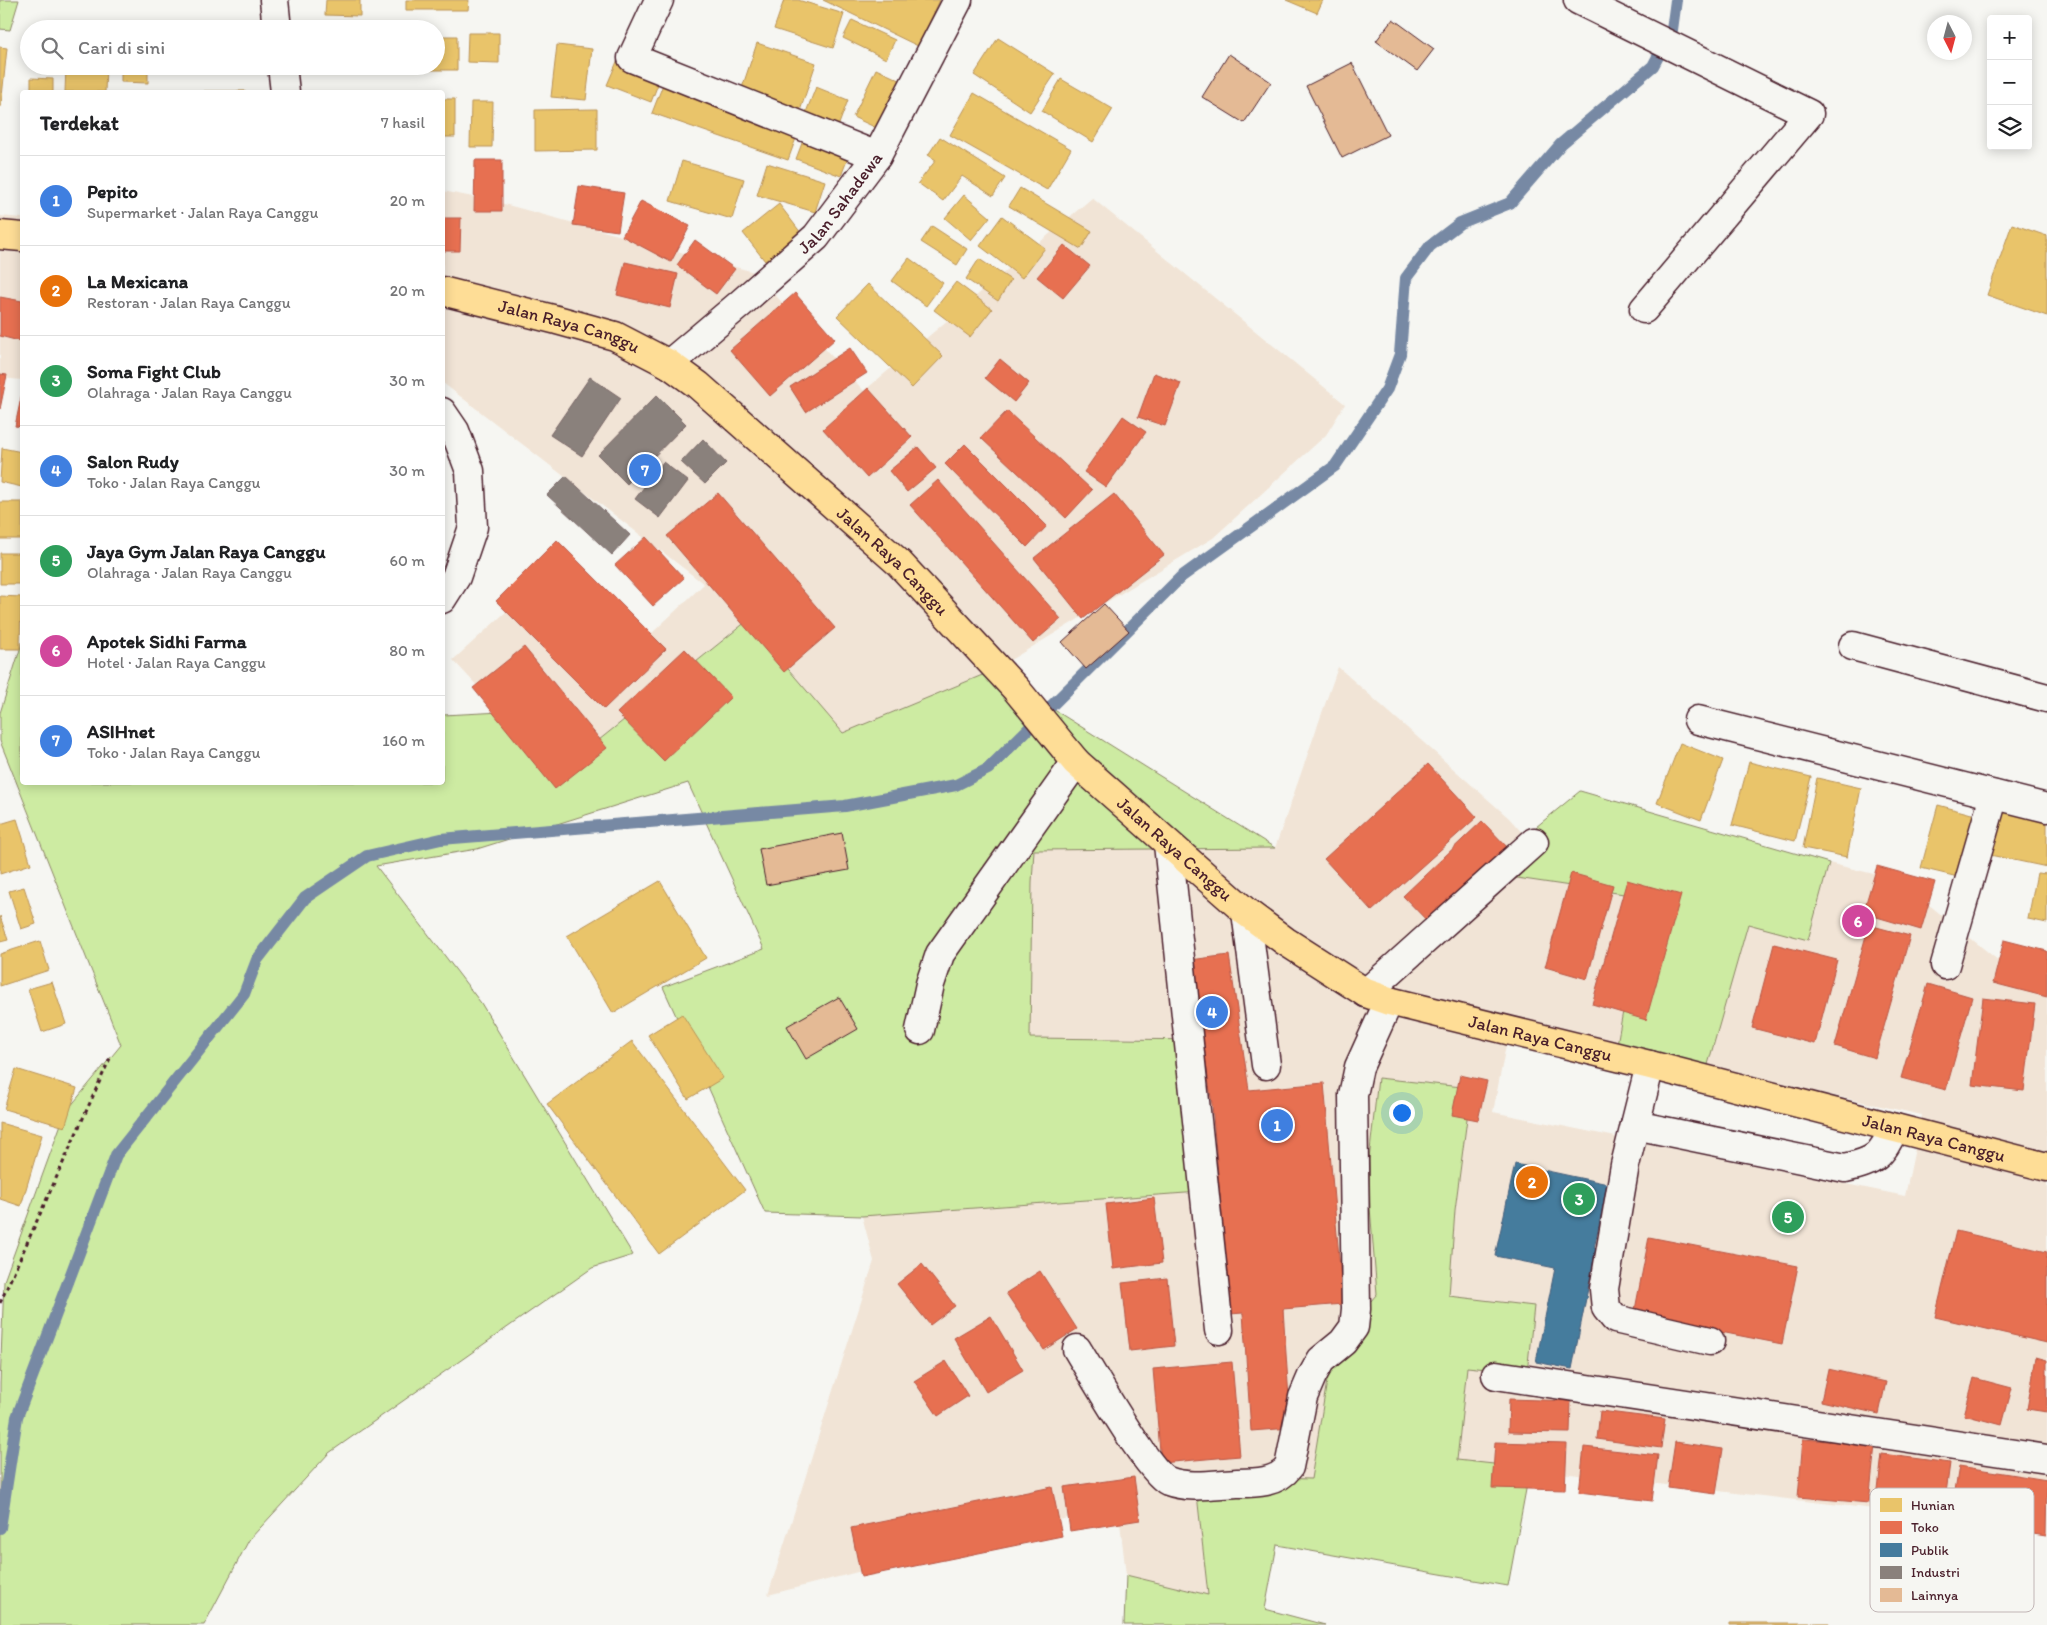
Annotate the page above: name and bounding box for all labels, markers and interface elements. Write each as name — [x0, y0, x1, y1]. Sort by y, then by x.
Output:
north arrow — [1927, 15, 1972, 60]
map controls — [1987, 15, 2032, 150]
button: + — [1987, 15, 2032, 60]
search box — [20, 20, 445, 75]
icon: search — [38, 34, 66, 62]
text: Cari di sini — [78, 36, 165, 59]
button: − — [1987, 60, 2032, 105]
button: layers — [1987, 105, 2032, 150]
text: Terdekat — [40, 110, 119, 135]
text: 7 hasil — [381, 113, 425, 132]
street label: Jalan Sahadewa — [794, 147, 888, 259]
text: Pepito — [87, 180, 138, 203]
text: 1 — [52, 191, 60, 210]
text: 20 m — [390, 191, 425, 210]
text: Supermarket · Jalan Raya Canggu — [87, 203, 318, 222]
text: La Mexicana — [87, 270, 188, 293]
text: 2 — [52, 281, 60, 300]
text: 20 m — [390, 281, 425, 300]
text: Restoran · Jalan Raya Canggu — [87, 293, 291, 312]
street label: Jalan Raya Canggu — [496, 295, 644, 358]
text: Soma Fight Club — [87, 360, 221, 383]
text: 3 — [52, 371, 60, 390]
text: 30 m — [389, 371, 425, 390]
text: Olahraga · Jalan Raya Canggu — [87, 383, 292, 402]
text: Salon Rudy — [87, 450, 179, 473]
pin: 7 — [629, 451, 661, 489]
text: 4 — [51, 461, 61, 480]
text: 30 m — [389, 461, 425, 480]
text: Toko · Jalan Raya Canggu — [87, 473, 261, 492]
street label: Jalan Raya Canggu — [832, 502, 953, 620]
text: Jaya Gym Jalan Raya Canggu — [87, 540, 326, 563]
text: 5 — [52, 551, 60, 570]
text: 60 m — [390, 551, 425, 570]
text: Olahraga · Jalan Raya Canggu — [87, 563, 292, 582]
text: Apotek Sidhi Farma — [87, 630, 247, 653]
text: 6 — [52, 641, 60, 660]
text: 80 m — [389, 641, 425, 660]
text: Hotel · Jalan Raya Canggu — [87, 653, 266, 672]
text: ASIHnet — [87, 720, 155, 743]
text: 7 — [52, 731, 60, 750]
text: 160 m — [382, 731, 425, 750]
text: Toko · Jalan Raya Canggu — [87, 743, 261, 762]
street label: Jalan Raya Canggu — [1112, 792, 1237, 906]
pin: 6 — [1842, 902, 1874, 940]
pin: 4 — [1196, 993, 1228, 1031]
street label: Jalan Raya Canggu — [1466, 1010, 1614, 1066]
your location — [1389, 1100, 1415, 1126]
pin: 1 — [1261, 1106, 1293, 1144]
street label: Jalan Raya Canggu — [1860, 1109, 2008, 1167]
pin: 2 — [1516, 1163, 1548, 1201]
pin: 3 — [1563, 1180, 1595, 1218]
pin: 5 — [1772, 1198, 1804, 1236]
legend — [1870, 1488, 2034, 1612]
text: Hunian — [1911, 1497, 1955, 1514]
text: Toko — [1911, 1519, 1939, 1536]
text: Publik — [1911, 1542, 1950, 1559]
text: Industri — [1911, 1564, 1960, 1581]
text: Lainnya — [1911, 1587, 1959, 1604]

